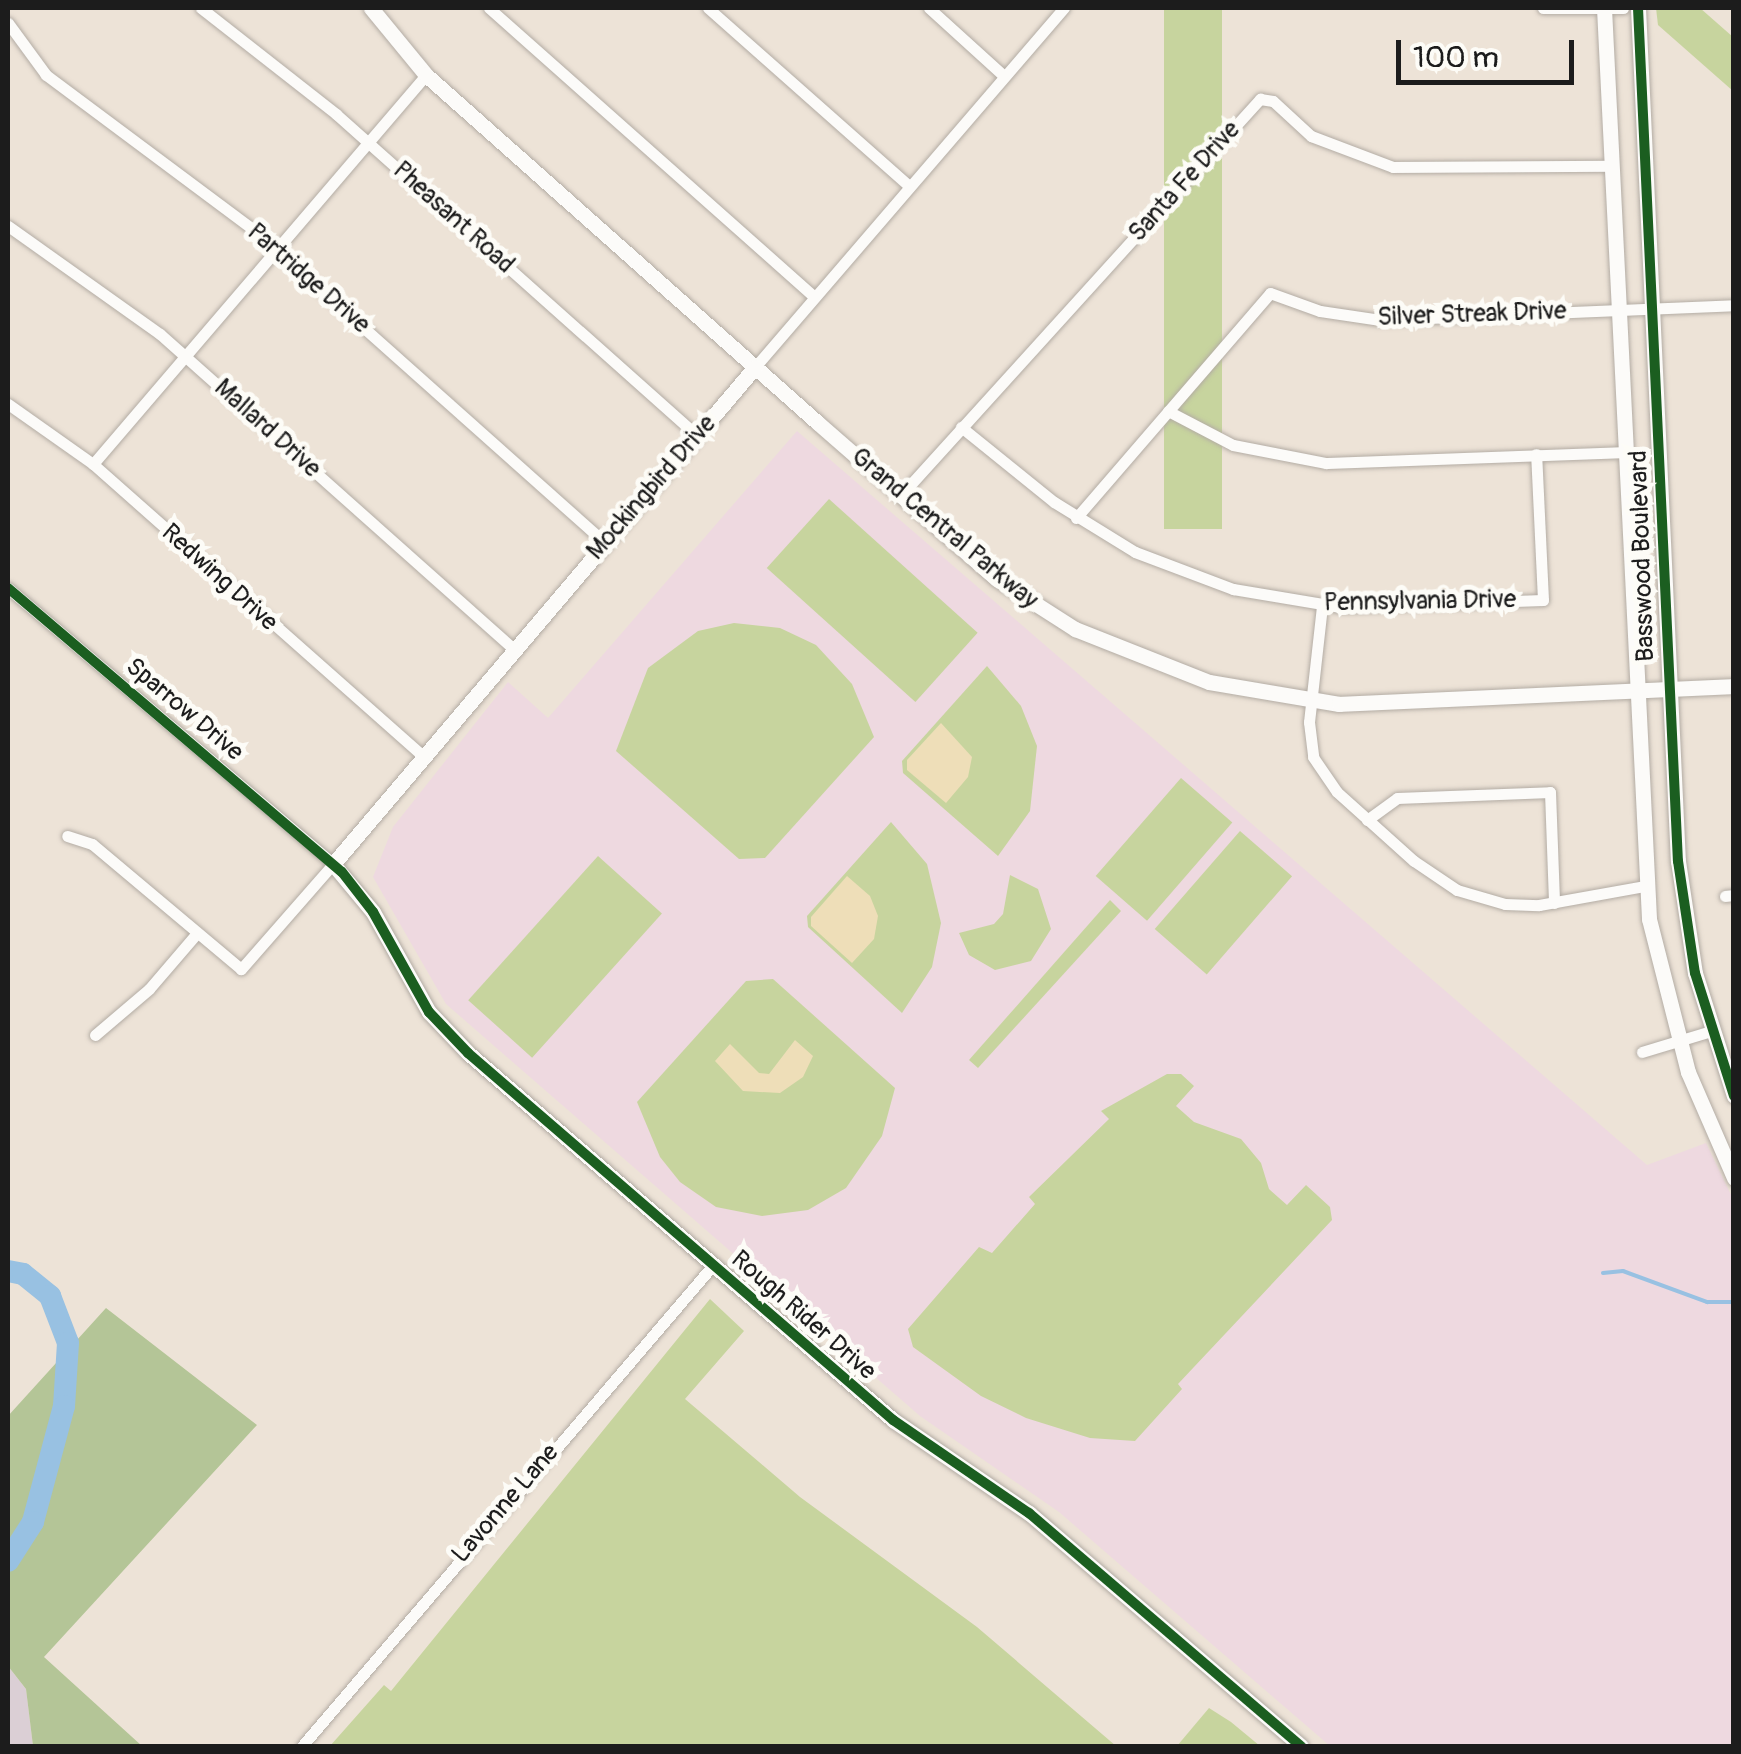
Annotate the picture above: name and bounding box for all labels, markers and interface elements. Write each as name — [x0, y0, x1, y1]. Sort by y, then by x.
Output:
scale bar — [1401, 20, 1578, 82]
text: 100 m — [1413, 39, 1499, 76]
street label: Santa Fe Drive — [1123, 116, 1247, 248]
street label: Pheasant Road — [386, 156, 520, 280]
street label: Partridge Drive — [241, 218, 375, 340]
street label: Silver Streak Drive — [1377, 297, 1567, 333]
street label: Mallard Drive — [208, 373, 326, 485]
street label: Mockingbird Drive — [581, 410, 723, 566]
street label: Grand Central Parkway — [845, 442, 1043, 616]
street label: Basswood Boulevard — [1624, 450, 1662, 662]
street label: Redwing Drive — [155, 518, 283, 638]
street label: Pennsylvania Drive — [1324, 585, 1516, 619]
street label: Sparrow Drive — [119, 652, 249, 768]
street label: Rough Rider Drive — [725, 1245, 881, 1387]
street label: Lavonne Lane — [446, 1438, 566, 1570]

